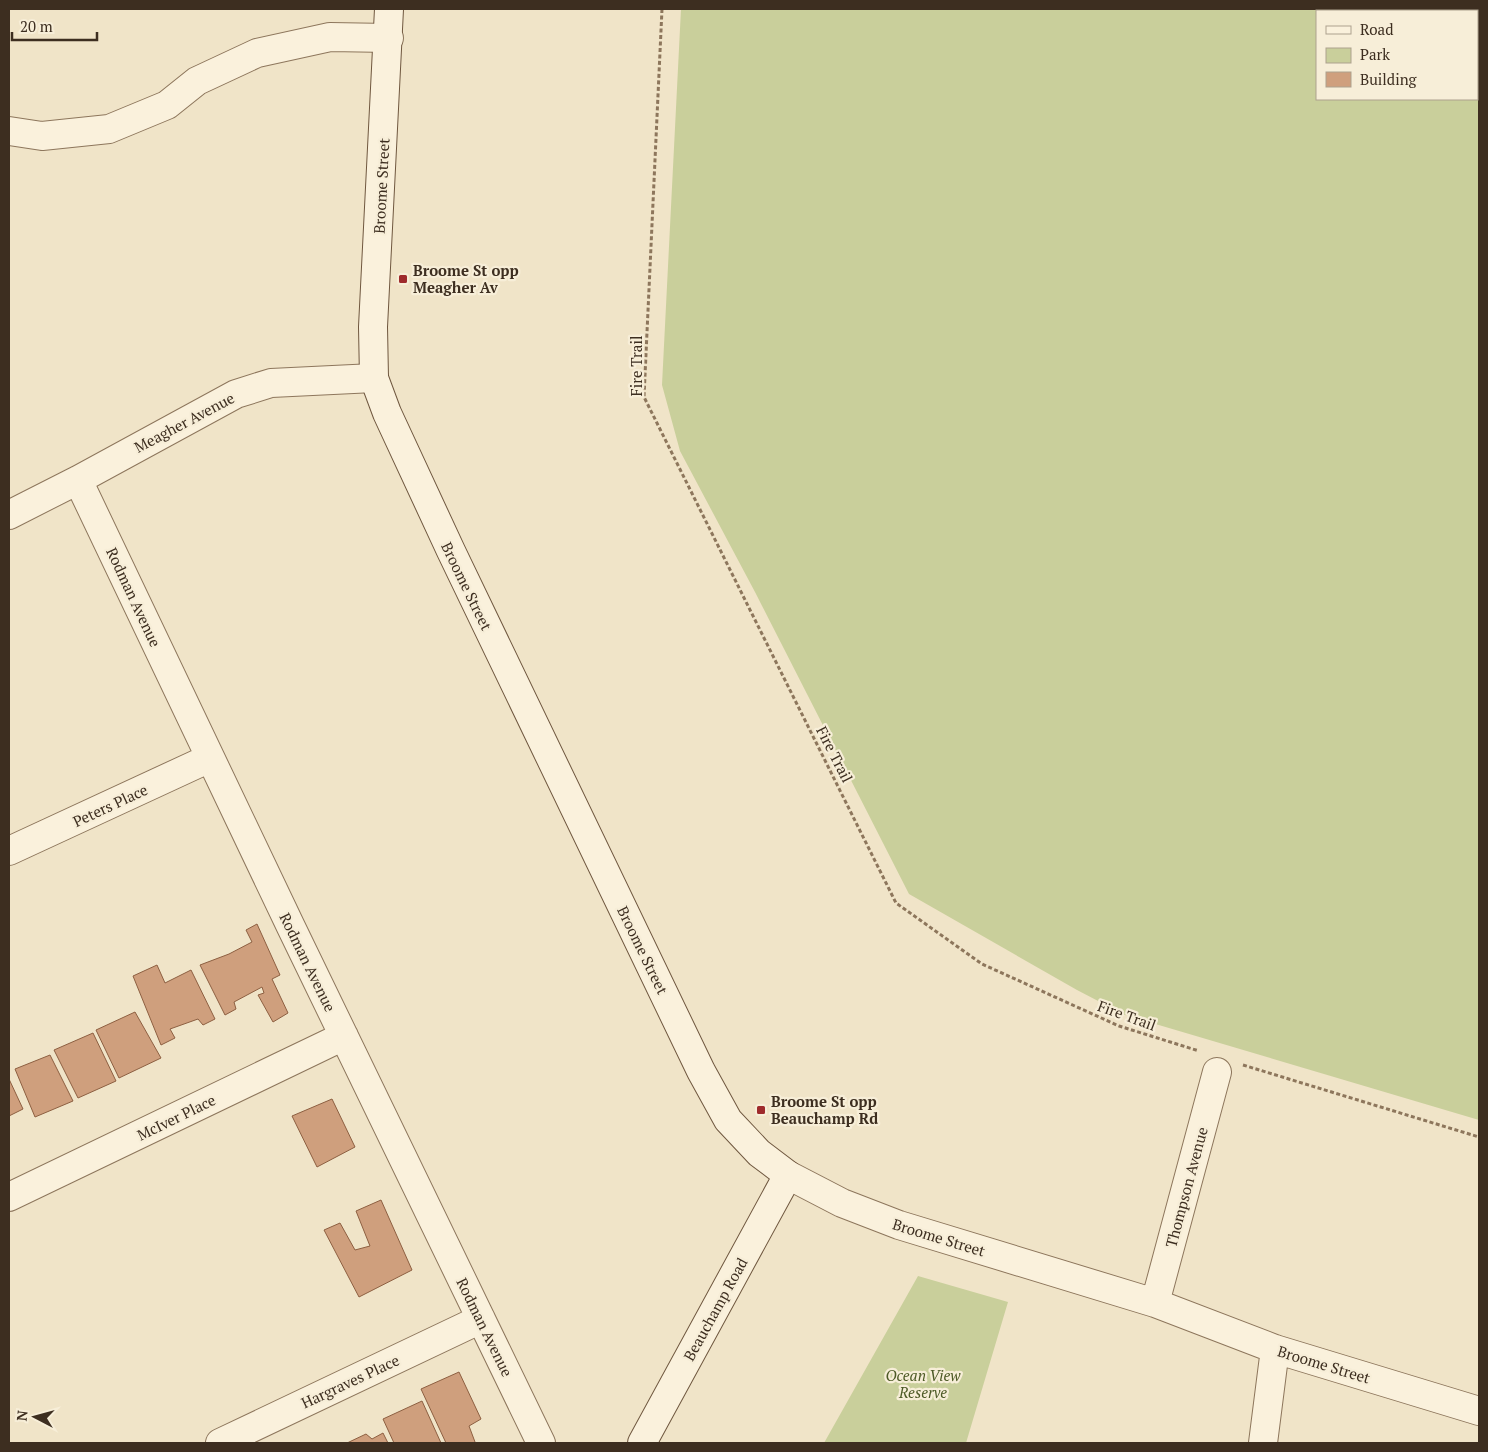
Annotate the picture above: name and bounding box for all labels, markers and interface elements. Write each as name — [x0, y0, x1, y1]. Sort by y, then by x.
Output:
scale bar — [12, 10, 98, 42]
legend — [1316, 10, 1478, 100]
text: 20 m — [20, 16, 53, 36]
text: Road — [1360, 19, 1393, 39]
text: Park — [1360, 44, 1390, 64]
text: Building — [1360, 69, 1418, 89]
street label: Broome Street — [369, 137, 394, 234]
place label: Broome St opp Meagher Av — [413, 260, 519, 297]
marker: Broome St opp Meagher Av — [397, 273, 409, 285]
street label: Fire Trail — [626, 336, 646, 396]
street label: Meagher Avenue — [130, 387, 238, 457]
street label: Broome Street — [437, 539, 497, 634]
street label: Rodman Avenue — [102, 544, 166, 650]
street label: Fire Trail — [812, 722, 858, 786]
street label: Peters Place — [69, 779, 151, 831]
street label: Broome Street — [613, 903, 673, 998]
street label: Rodman Avenue — [275, 909, 341, 1015]
street label: Fire Trail — [1095, 995, 1159, 1035]
street label: McIver Place — [133, 1089, 219, 1145]
place label: Broome St opp Beauchamp Rd — [771, 1091, 878, 1128]
marker: Broome St opp Beauchamp Rd — [755, 1104, 767, 1116]
street label: Thompson Avenue — [1160, 1125, 1212, 1249]
street label: Broome Street — [890, 1213, 988, 1261]
street label: Beauchamp Road — [678, 1254, 752, 1364]
street label: Rodman Avenue — [452, 1274, 518, 1380]
street label: Broome Street — [1275, 1340, 1373, 1388]
street label: Hargraves Place — [298, 1350, 402, 1412]
park label: Ocean View Reserve — [885, 1365, 961, 1402]
north arrow — [10, 1392, 60, 1442]
text: N — [12, 1409, 32, 1422]

